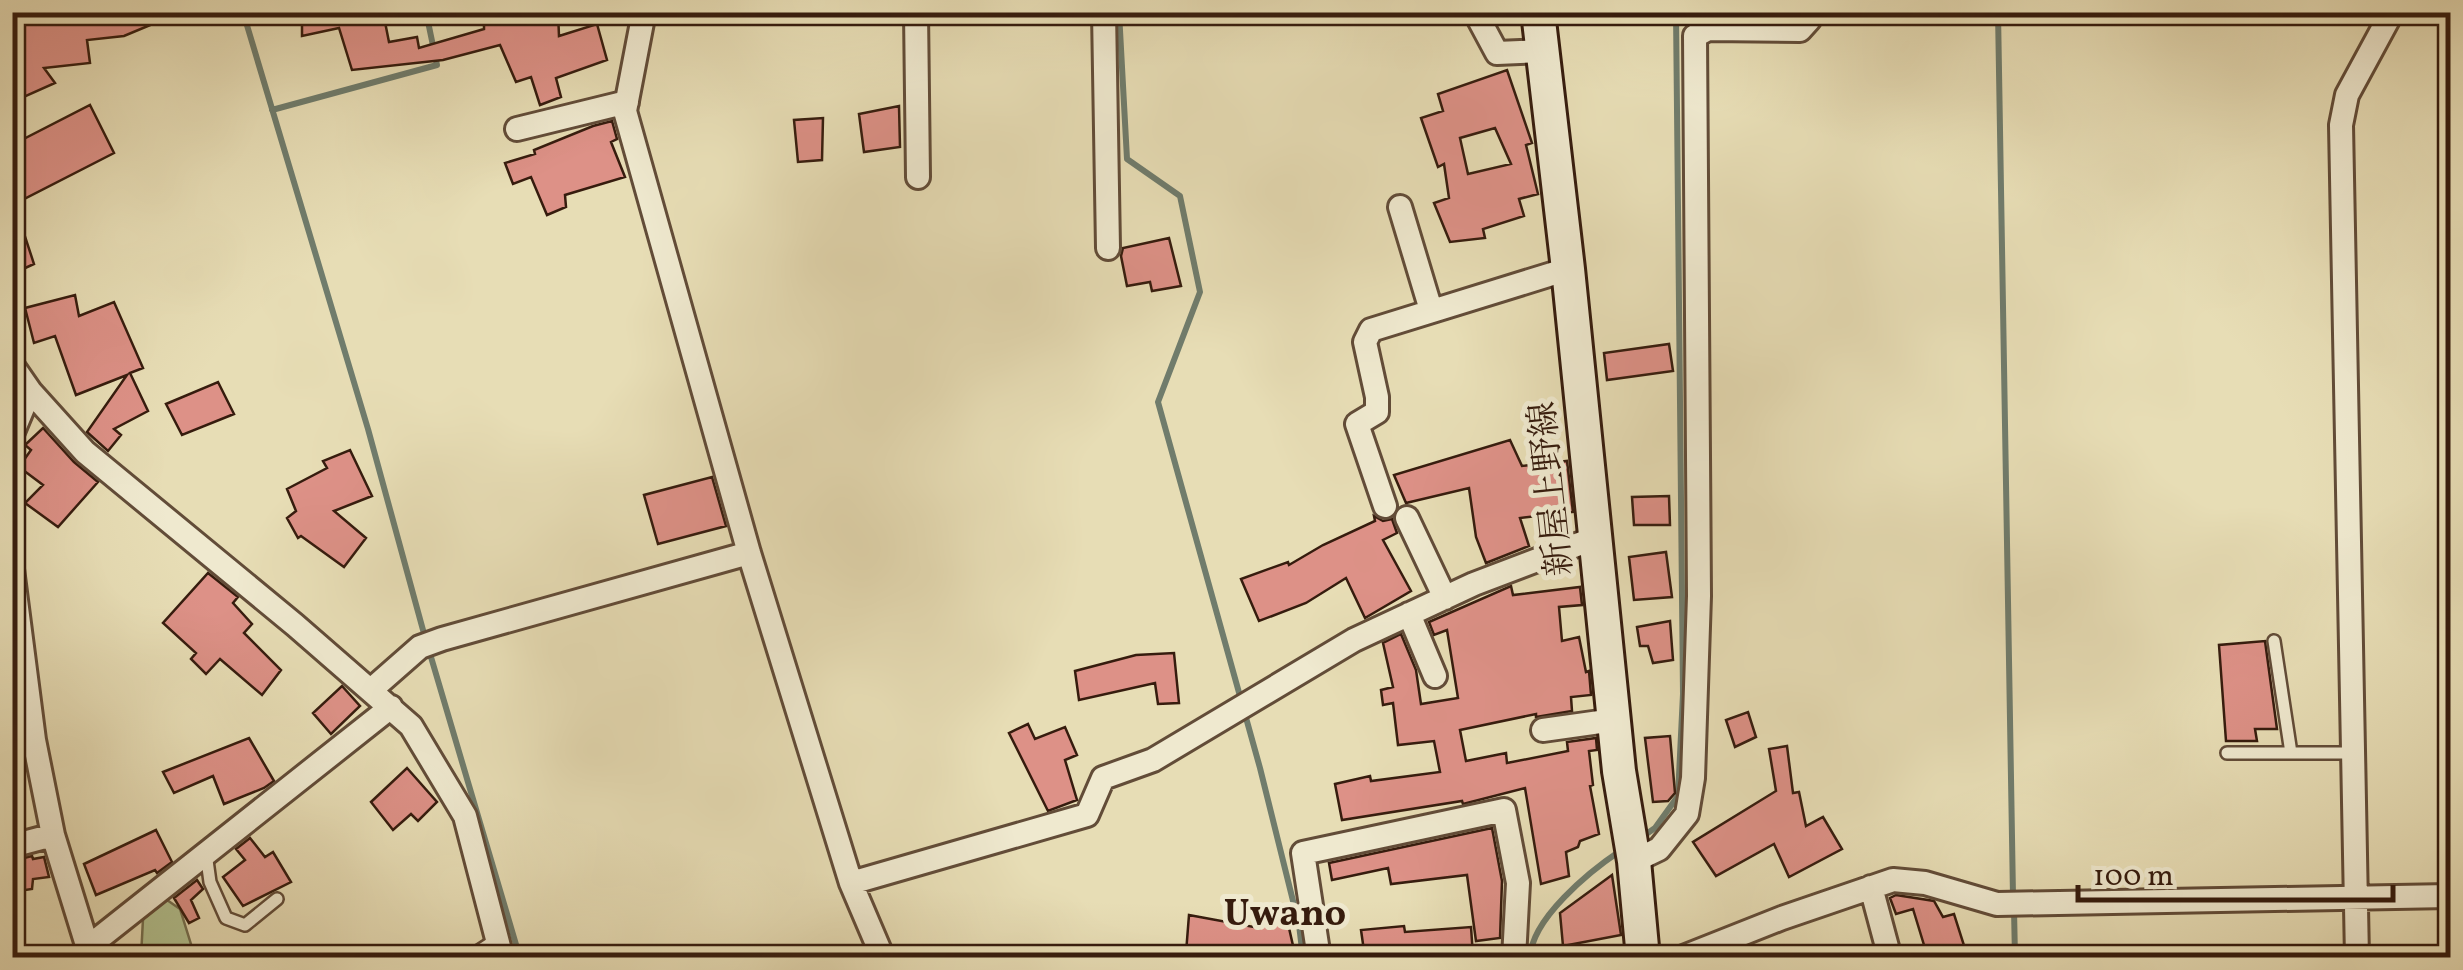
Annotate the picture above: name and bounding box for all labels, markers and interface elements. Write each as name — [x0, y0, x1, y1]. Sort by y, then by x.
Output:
street label: 新屋上野線 — [1520, 399, 1586, 578]
scale bar — [2078, 840, 2393, 902]
text: 100 m — [2093, 856, 2174, 898]
district label: Uwano — [1224, 889, 1346, 942]

